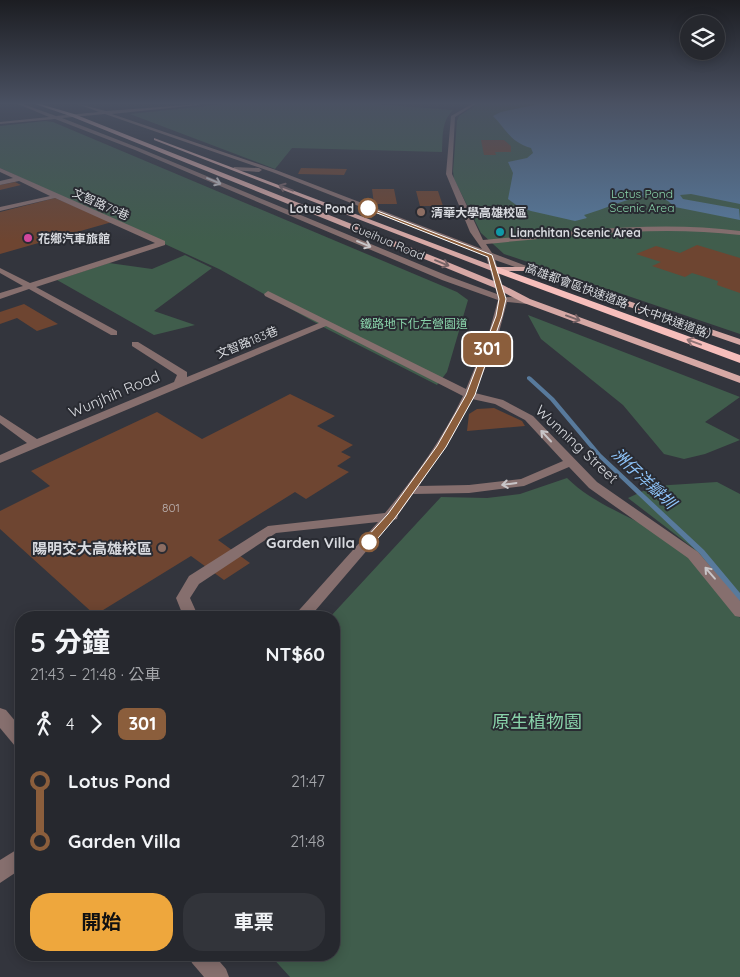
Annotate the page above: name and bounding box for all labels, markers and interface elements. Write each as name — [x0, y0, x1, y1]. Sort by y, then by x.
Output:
map controls — [680, 15, 725, 60]
button: layers — [680, 15, 725, 60]
one-way arrow — [206, 177, 221, 187]
one-way arrow — [279, 183, 295, 192]
street label: 文智路79巷 — [70, 185, 132, 223]
park label: Lotus Pond Scenic Area — [610, 186, 674, 215]
marker: Lotus Pond — [358, 198, 378, 218]
place label: Lotus Pond — [289, 201, 354, 216]
place label: 清華大學高雄校區 — [431, 205, 527, 220]
marker: 清華大學高雄校區 — [415, 206, 427, 218]
street label: Cueihua Road — [349, 219, 427, 263]
place label: Lianchitan Scenic Area — [510, 225, 641, 240]
marker: Lianchitan Scenic Area — [494, 226, 506, 238]
place label: 花鄉汽車旅館 — [38, 231, 110, 246]
marker: 花鄉汽車旅館 — [22, 232, 34, 244]
one-way arrow — [356, 240, 371, 250]
one-way arrow — [434, 259, 450, 268]
street label: 高雄都會區快速道路（大中快速道路） — [524, 260, 720, 344]
one-way arrow — [565, 314, 580, 323]
park label: 鐵路地下化左營園道 — [360, 316, 468, 331]
street label: 文智路183巷 — [214, 323, 280, 361]
line badge: 301 — [458, 333, 516, 365]
text: 301 — [473, 337, 501, 360]
one-way arrow — [687, 337, 702, 346]
street label: Wunjhih Road — [66, 366, 162, 422]
street label: Wunning Street — [532, 401, 622, 487]
one-way arrow — [540, 430, 552, 442]
water label: 洲仔洋瓣圳 — [608, 443, 682, 514]
one-way arrow — [501, 479, 517, 489]
house number: 801 — [162, 500, 180, 515]
marker: Garden Villa — [359, 532, 379, 552]
place label: Garden Villa — [266, 533, 355, 552]
place label: 陽明交大高雄校區 — [32, 539, 152, 558]
marker: 陽明交大高雄校區 — [156, 542, 168, 554]
one-way arrow — [704, 567, 716, 580]
text: 5 分鐘 — [30, 624, 110, 659]
text: NT$60 — [266, 642, 325, 666]
text: 21:43 – 21:48 · 公車 — [30, 664, 160, 684]
icon: walk — [30, 710, 58, 738]
icon: forward — [82, 710, 110, 738]
park label: 原生植物園 — [492, 710, 582, 733]
text: 301 — [128, 712, 156, 735]
text: 4 — [66, 714, 74, 734]
text: Lotus Pond — [68, 769, 170, 793]
text: 21:47 — [291, 771, 325, 791]
text: Garden Villa — [68, 829, 181, 853]
text: 21:48 — [290, 831, 325, 851]
button: 開始 — [30, 893, 173, 951]
button: 車票 — [183, 893, 325, 951]

